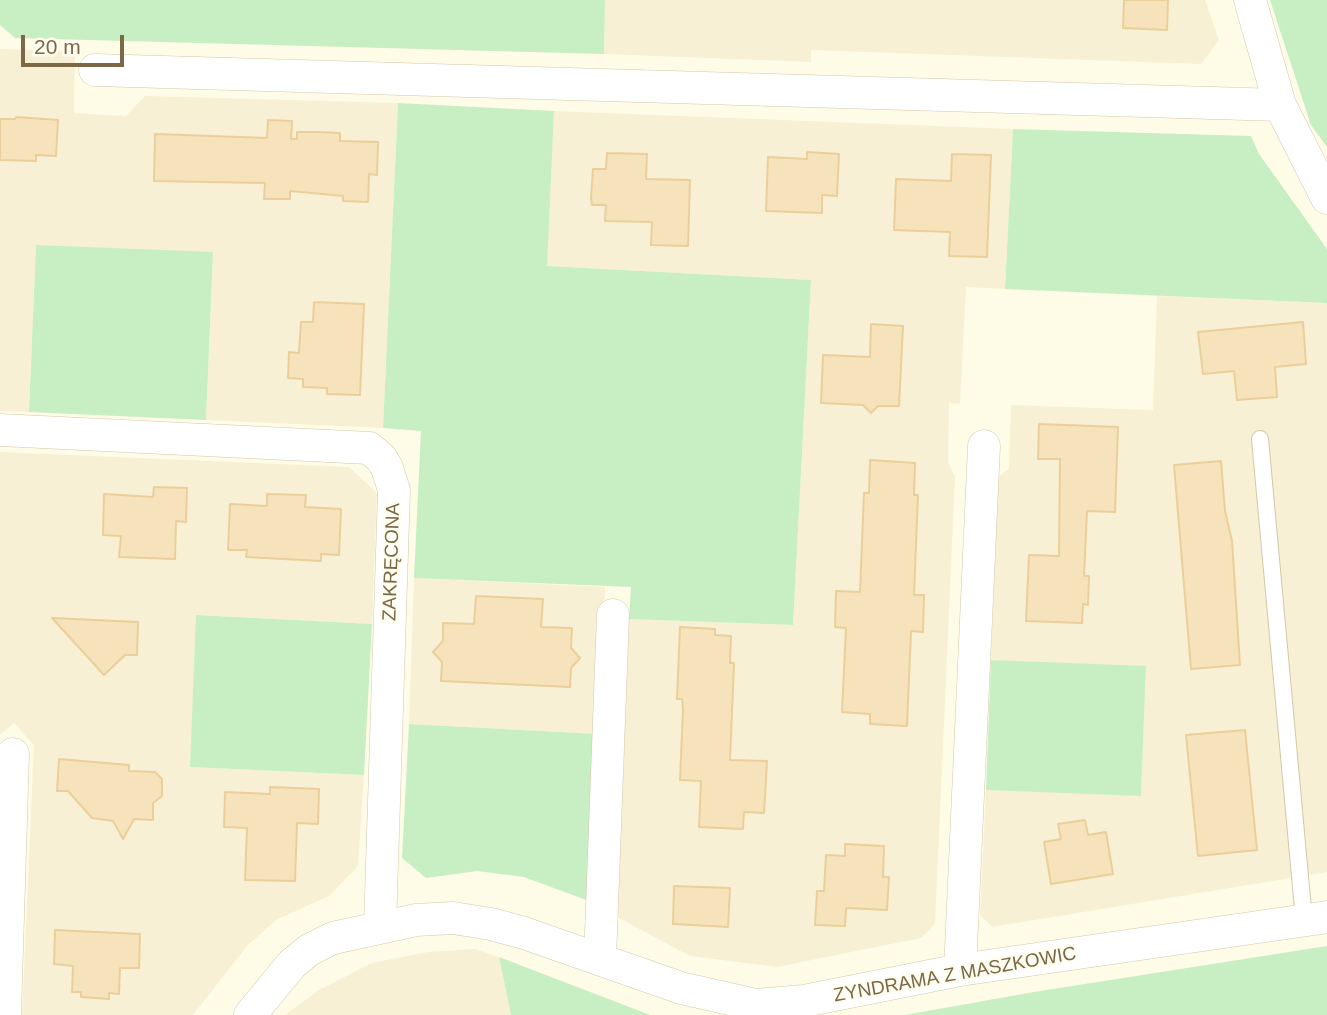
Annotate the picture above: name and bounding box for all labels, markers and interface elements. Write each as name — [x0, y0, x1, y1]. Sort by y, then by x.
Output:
scale bar — [24, 21, 128, 65]
text: 20 m — [34, 35, 81, 58]
street label: ZAKRĘCONA — [379, 503, 405, 621]
street label: ZYNDRAMA Z MASZKOWIC — [832, 942, 1078, 1008]

